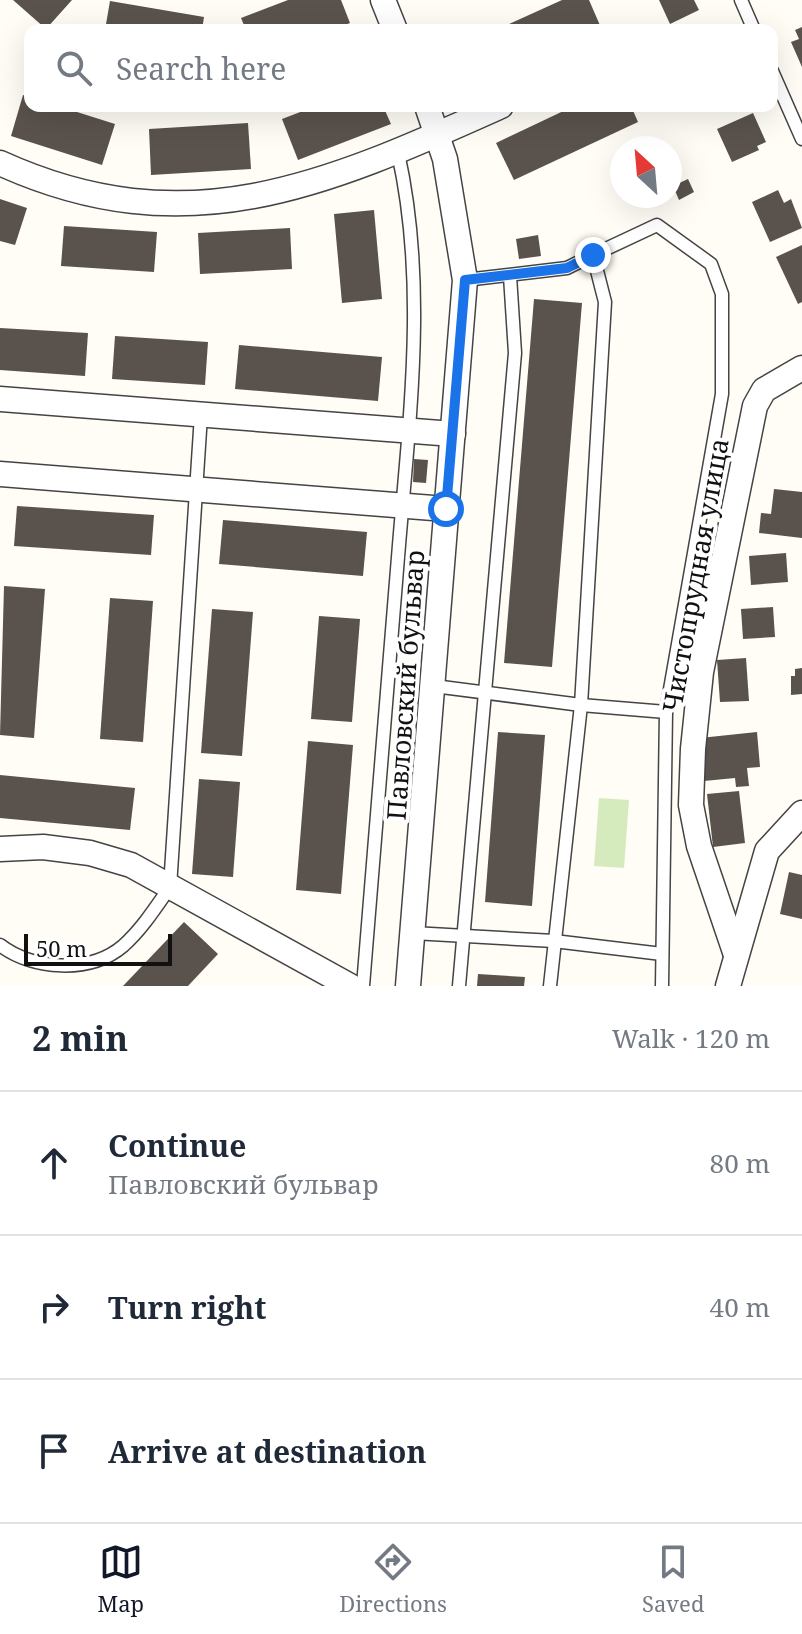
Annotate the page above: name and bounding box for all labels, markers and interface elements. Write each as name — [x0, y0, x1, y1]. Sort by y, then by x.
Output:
search box — [24, 24, 778, 112]
icon: search — [52, 46, 96, 90]
text: Search here — [116, 48, 286, 89]
north arrow — [610, 136, 682, 208]
route end — [575, 237, 611, 273]
street label: Чистопрудная улица — [653, 435, 737, 715]
route start — [428, 491, 464, 527]
street label: Павловский бульвар — [378, 549, 432, 821]
scale bar — [24, 930, 172, 966]
text: 50 m — [36, 933, 87, 963]
text: 2 min — [32, 1015, 128, 1061]
text: Walk · 120 m — [612, 1020, 770, 1056]
text: Continue — [108, 1125, 246, 1166]
icon: ahead — [32, 1141, 76, 1185]
text: 80 m — [710, 1145, 770, 1181]
text: Павловский бульвар — [108, 1166, 379, 1202]
icon: right — [32, 1285, 76, 1329]
text: Turn right — [108, 1287, 266, 1328]
text: 40 m — [710, 1289, 770, 1325]
icon: arrive — [32, 1429, 76, 1473]
text: Arrive at destination — [108, 1431, 427, 1472]
tab: Map — [98, 1540, 144, 1618]
tab: Directions — [339, 1540, 447, 1618]
tab: Saved — [642, 1540, 704, 1618]

